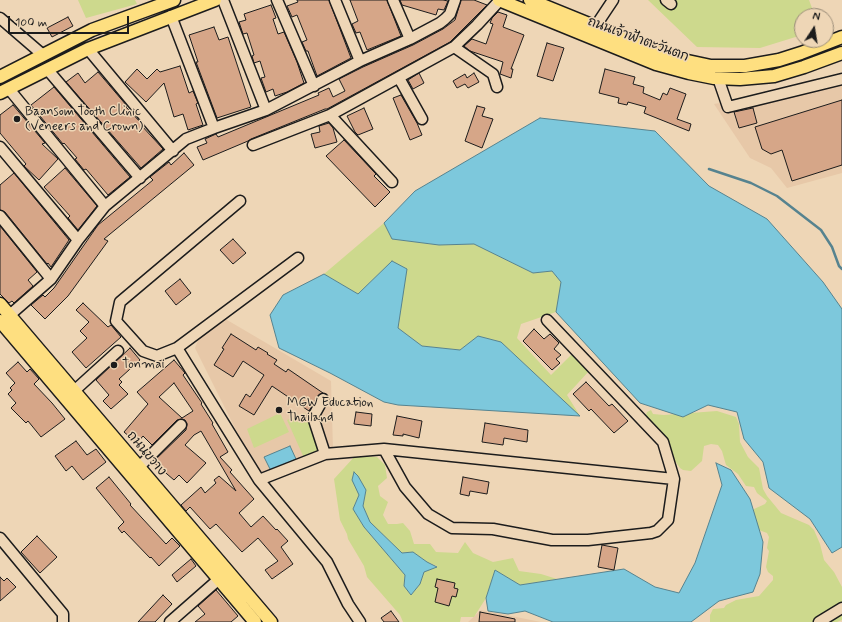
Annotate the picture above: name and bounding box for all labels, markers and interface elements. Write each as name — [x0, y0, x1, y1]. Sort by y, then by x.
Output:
scale bar — [10, 8, 131, 34]
north arrow — [794, 8, 834, 48]
text: N — [811, 10, 821, 25]
street label: ถนนเจ้าฟ้าตะวันตก — [585, 14, 691, 66]
text: 100 m — [15, 15, 47, 31]
place label: Baansom Tooth Clinic (Veneers and Crown) — [25, 104, 143, 135]
marker: Baansom Tooth Clinic (Veneers and Crown) — [12, 114, 22, 124]
place label: Tonmai — [122, 357, 165, 373]
marker: Tonmai — [109, 360, 119, 370]
place label: MGW Education Thailand — [287, 395, 373, 426]
marker: MGW Education Thailand — [274, 405, 284, 415]
street label: ถนนขวาง — [123, 429, 169, 479]

